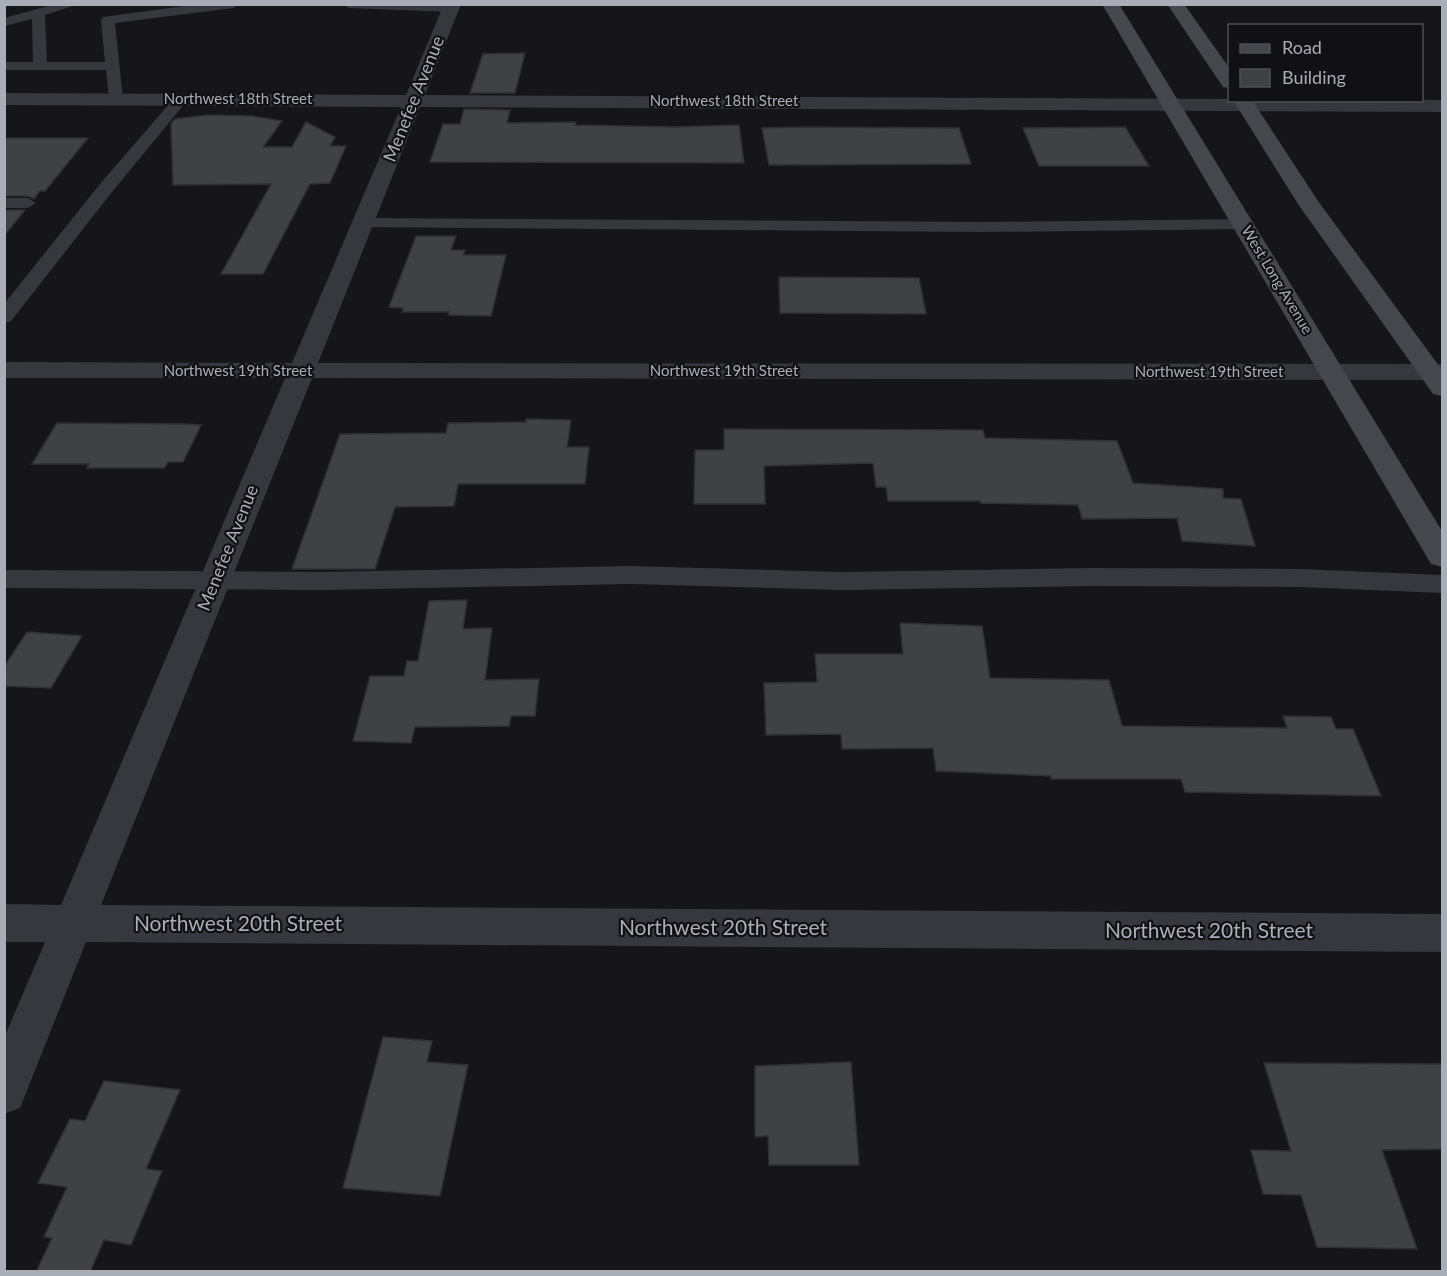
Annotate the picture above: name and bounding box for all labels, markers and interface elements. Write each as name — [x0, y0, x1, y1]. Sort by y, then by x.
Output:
legend — [1228, 24, 1423, 102]
street label: Menefee Avenue — [378, 32, 448, 165]
text: Road — [1282, 36, 1322, 58]
text: Building — [1282, 66, 1346, 88]
street label: Northwest 18th Street — [164, 89, 313, 107]
street label: Northwest 18th Street — [650, 91, 799, 109]
street label: West Long Avenue — [1238, 222, 1317, 337]
street label: Northwest 19th Street — [164, 361, 313, 379]
street label: Northwest 19th Street — [650, 361, 799, 379]
street label: Northwest 19th Street — [1135, 362, 1284, 380]
street label: Menefee Avenue — [192, 481, 262, 614]
street label: Northwest 20th Street — [134, 910, 343, 935]
street label: Northwest 20th Street — [619, 914, 828, 939]
street label: Northwest 20th Street — [1105, 917, 1314, 942]

